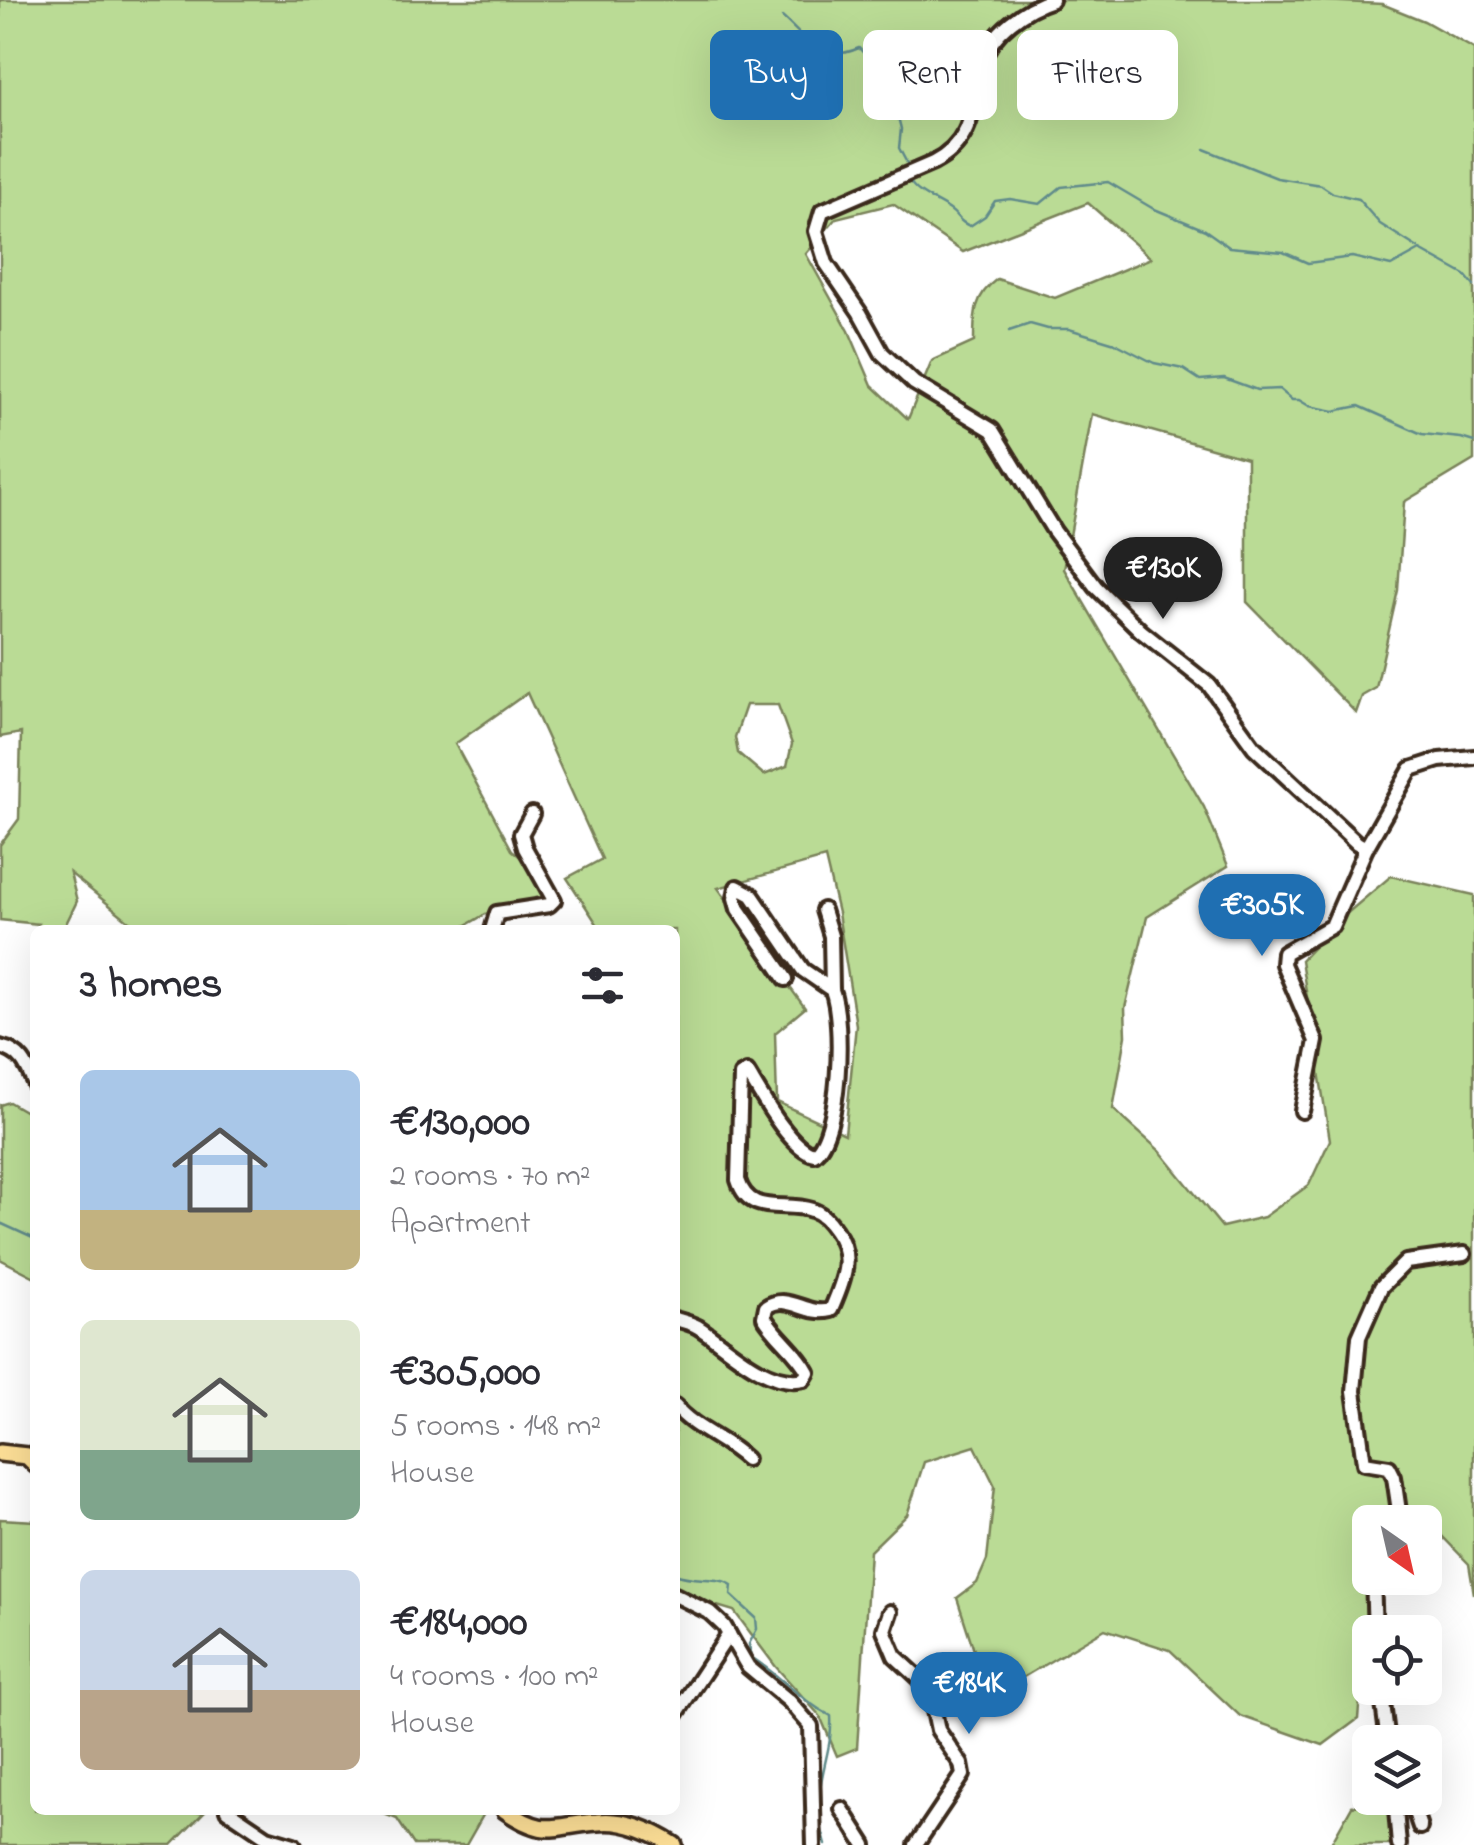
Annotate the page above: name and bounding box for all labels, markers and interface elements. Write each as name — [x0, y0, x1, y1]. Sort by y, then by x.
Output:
chip: Buy — [710, 30, 843, 120]
chip: Rent — [863, 30, 997, 120]
chip: Filters — [1017, 30, 1178, 120]
pin: €130K — [1093, 537, 1233, 622]
text: €130K — [1125, 546, 1201, 593]
pin: €305K — [1192, 874, 1332, 959]
text: €305K — [1220, 883, 1304, 930]
text: 3 homes — [80, 955, 222, 1016]
icon: filters — [575, 958, 630, 1013]
text: €130,000 — [390, 1093, 530, 1154]
icon: home — [160, 1110, 280, 1230]
text: 2 rooms · 70 m² — [390, 1154, 590, 1201]
text: Apartment — [390, 1201, 531, 1248]
text: €305,000 — [390, 1343, 540, 1404]
icon: home — [160, 1360, 280, 1480]
text: 5 rooms · 148 m² — [390, 1404, 601, 1451]
text: House — [390, 1451, 474, 1498]
north arrow — [1352, 1505, 1442, 1595]
map controls — [1352, 1505, 1442, 1815]
text: €184,000 — [390, 1593, 527, 1654]
icon: home — [160, 1610, 280, 1730]
button: locate — [1352, 1615, 1442, 1705]
pin: €184K — [899, 1652, 1039, 1737]
text: 4 rooms · 100 m² — [390, 1654, 598, 1701]
text: €184K — [932, 1661, 1006, 1708]
text: House — [390, 1701, 474, 1748]
button: layers — [1352, 1725, 1442, 1815]

